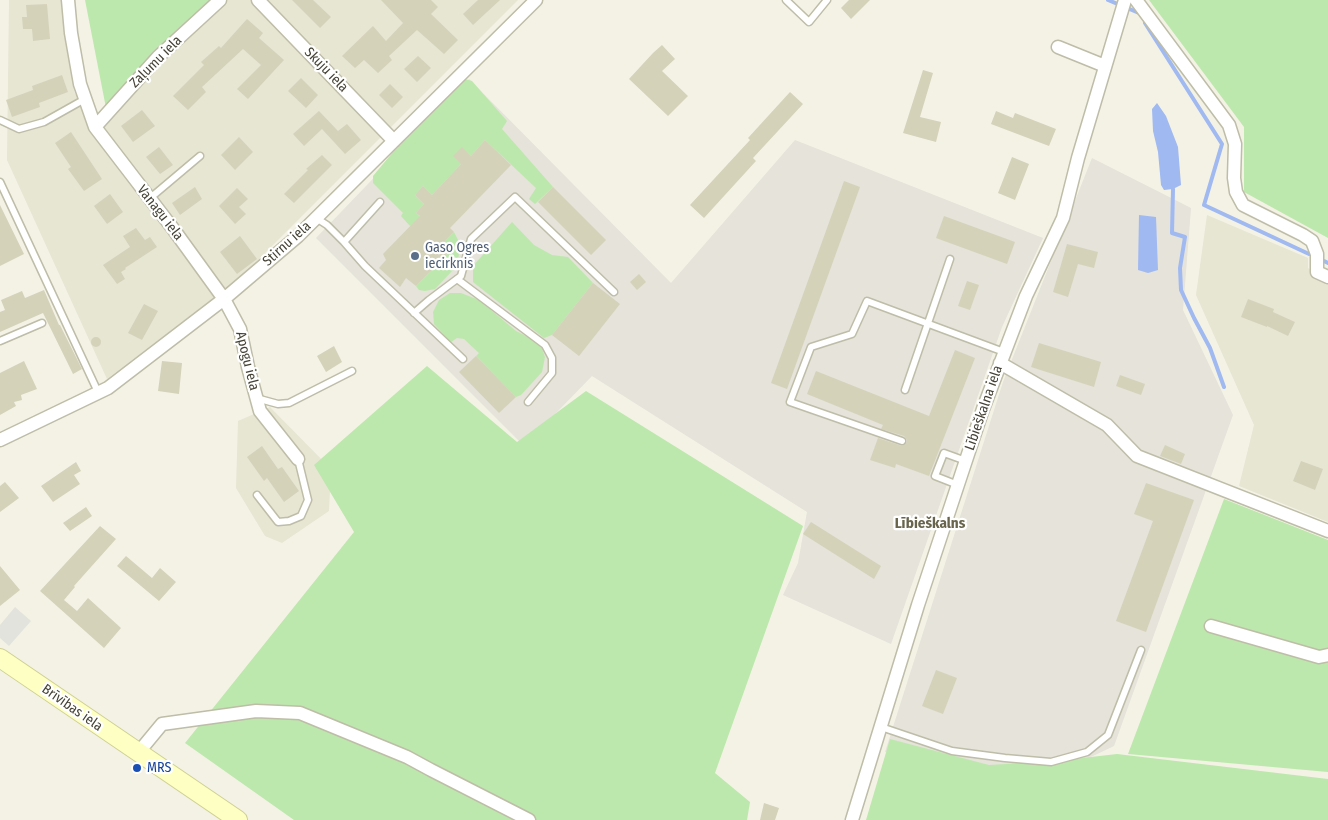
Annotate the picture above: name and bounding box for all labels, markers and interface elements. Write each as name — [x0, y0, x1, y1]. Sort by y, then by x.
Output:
street label: Zaļumu iela — [127, 33, 185, 91]
street label: Skuju iela — [301, 44, 351, 96]
street label: Vanagu iela — [133, 182, 187, 244]
street label: Stirnu iela — [260, 218, 314, 270]
place label: Gaso Ogres iecirknis — [425, 240, 489, 272]
marker: Gaso Ogres iecirknis — [409, 250, 421, 262]
street label: Apogu iela — [232, 330, 262, 392]
street label: Lībieškalna iela — [962, 363, 1006, 453]
district label: Lībieškalns — [895, 515, 965, 533]
street label: Brīvības iela — [38, 681, 106, 735]
place label: MRS — [147, 760, 171, 776]
marker: MRS — [131, 762, 143, 774]

